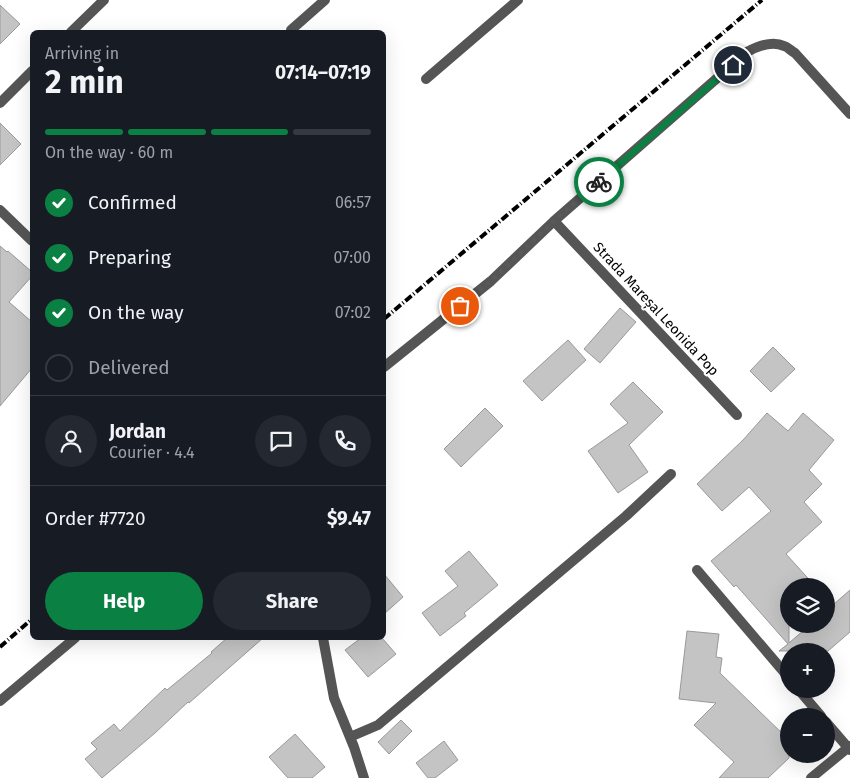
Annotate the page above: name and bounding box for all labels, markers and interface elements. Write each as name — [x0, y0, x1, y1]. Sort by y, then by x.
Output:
text: Arriving in — [45, 44, 119, 63]
pin — [712, 44, 754, 86]
icon: home — [719, 51, 747, 79]
text: 07:14–07:19 — [275, 61, 371, 84]
text: 2 min — [45, 63, 124, 101]
text: On the way · 60 m — [45, 143, 173, 162]
courier — [574, 157, 624, 207]
icon: bike — [585, 168, 613, 196]
icon: check — [45, 189, 73, 217]
text: Confirmed — [88, 191, 177, 214]
text: 06:57 — [335, 193, 371, 212]
street label: Strada Mareșal Leonida Pop — [589, 239, 722, 380]
icon: check — [45, 244, 73, 272]
text: Preparing — [88, 246, 171, 269]
text: 07:00 — [334, 248, 371, 267]
pin — [439, 285, 481, 327]
icon: bag — [446, 292, 474, 320]
icon: check — [45, 299, 73, 327]
text: On the way — [88, 301, 184, 324]
text: 07:02 — [335, 303, 371, 322]
text: Delivered — [88, 356, 170, 379]
button: person — [45, 415, 97, 467]
button: chat — [255, 415, 307, 467]
button: phone — [319, 415, 371, 467]
text: Jordan — [109, 420, 166, 443]
text: Courier · 4.4 — [109, 443, 195, 462]
text: Order #7720 — [45, 507, 146, 530]
text: $9.47 — [327, 507, 371, 530]
button: Help — [45, 572, 203, 630]
button: Share — [213, 572, 371, 630]
map controls — [780, 578, 835, 763]
button: layers — [780, 578, 835, 633]
button: + — [780, 643, 835, 698]
button: − — [780, 708, 835, 763]

